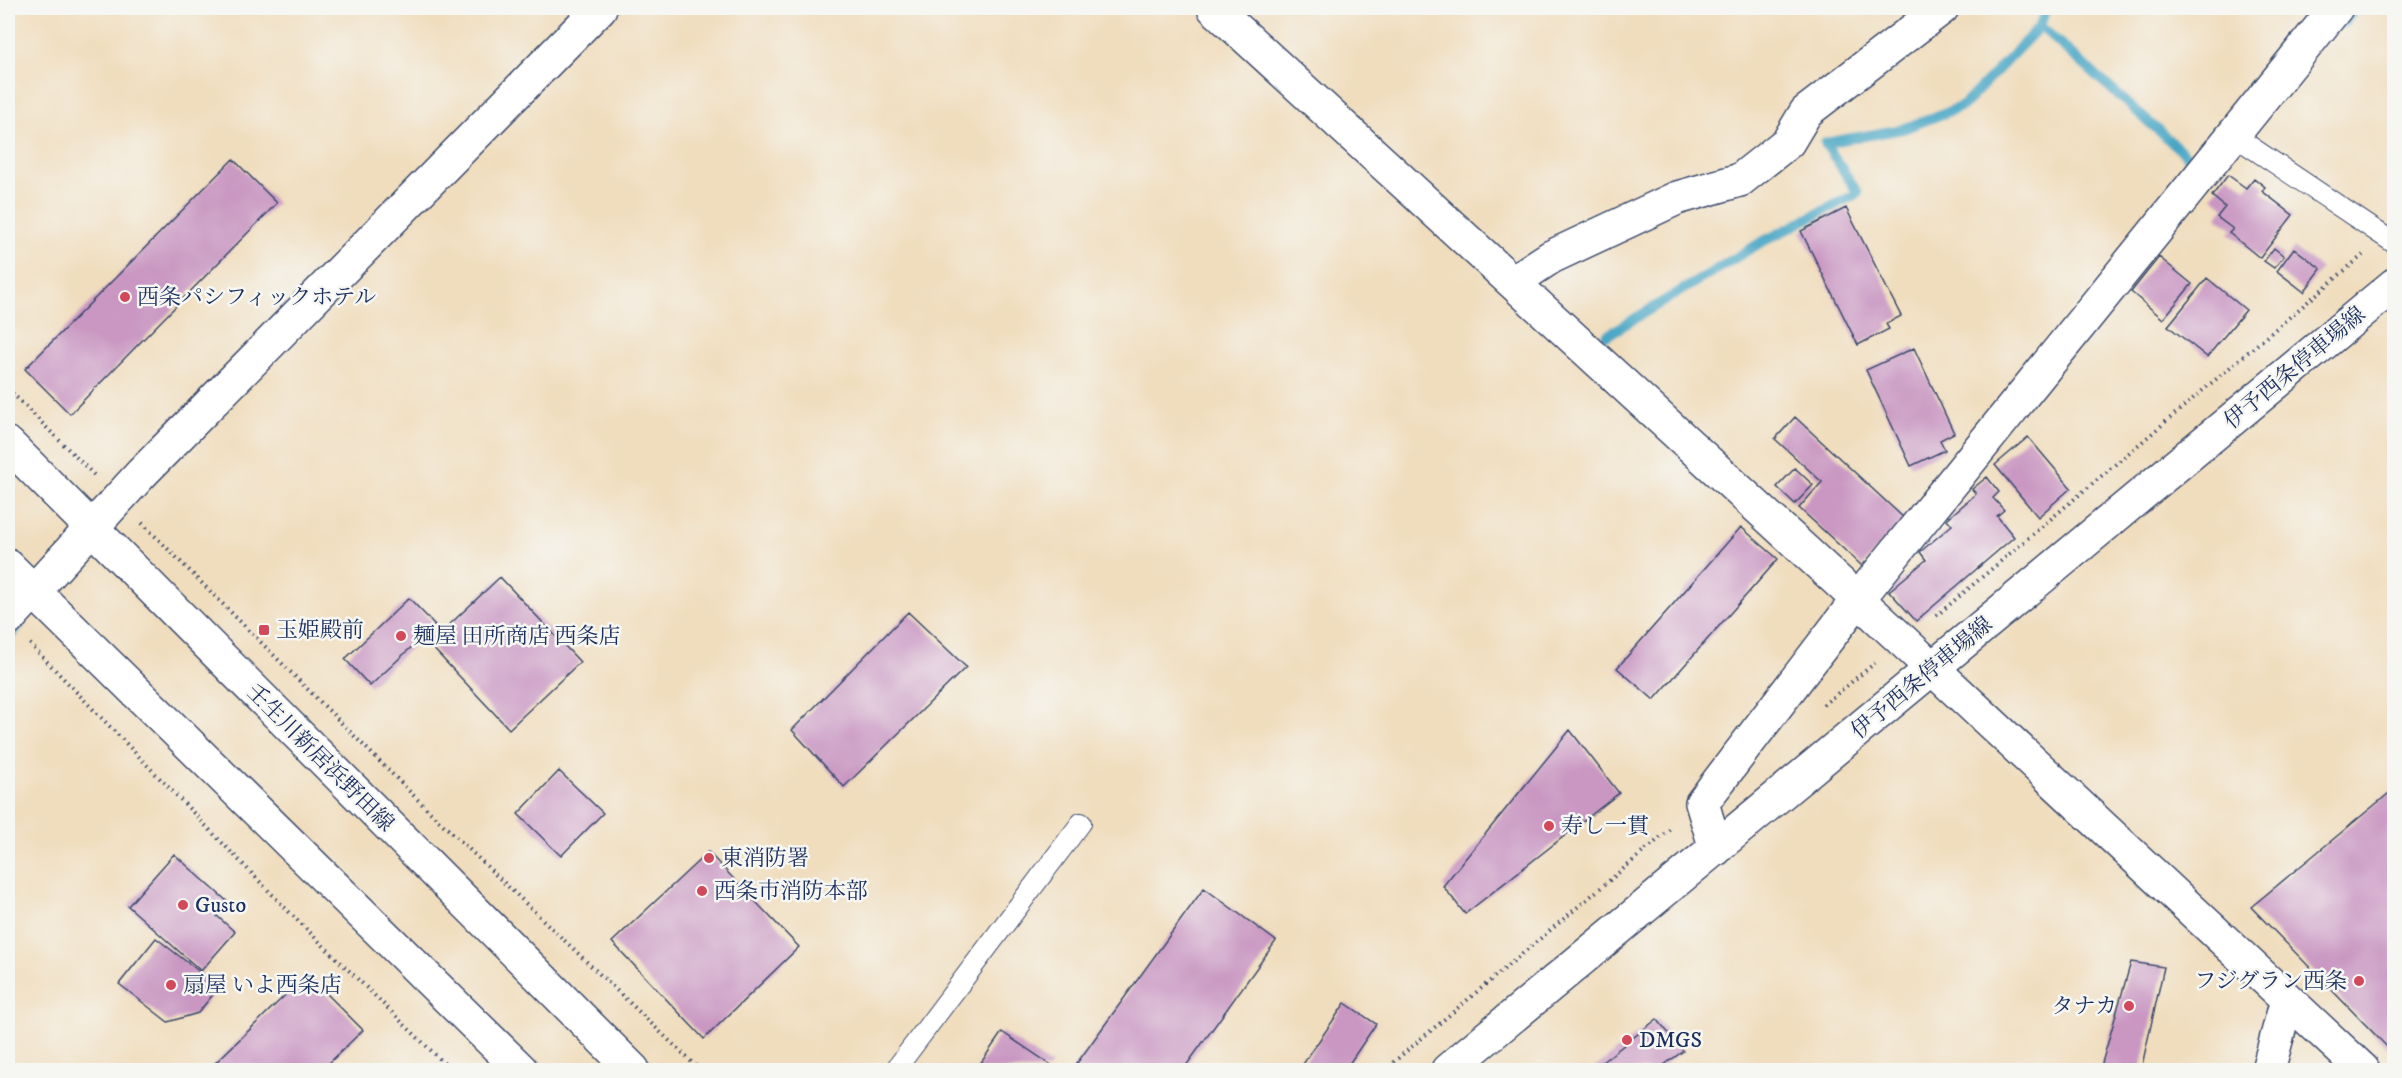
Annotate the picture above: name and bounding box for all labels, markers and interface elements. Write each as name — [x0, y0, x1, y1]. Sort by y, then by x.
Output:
place label: 西条パシフィックホテル — [137, 284, 376, 311]
marker: 西条パシフィックホテル — [118, 290, 132, 304]
street label: 伊予西条停車場線 — [2219, 301, 2371, 435]
street label: 伊予西条停車場線 — [1846, 611, 1998, 745]
place label: 玉姫殿前 — [276, 617, 364, 644]
marker: 玉姫殿前 — [257, 623, 271, 637]
place label: 麺屋 田所商店 西条店 — [413, 623, 620, 650]
marker: 麺屋 田所商店 西条店 — [394, 629, 408, 643]
street label: 壬生川新居浜野田線 — [240, 678, 400, 838]
place label: 寿し一貫 — [1561, 813, 1649, 840]
marker: 寿し一貫 — [1542, 819, 1556, 833]
place label: 東消防署 — [721, 845, 809, 872]
marker: 東消防署 — [702, 851, 716, 865]
place label: 西条市消防本部 — [714, 878, 868, 905]
marker: 西条市消防本部 — [695, 884, 709, 898]
place label: Gusto — [195, 892, 246, 919]
marker: Gusto — [176, 898, 190, 912]
place label: フジグラン西条 — [2194, 968, 2347, 995]
place label: 扇屋 いよ西条店 — [183, 972, 342, 999]
marker: フジグラン西条 — [2352, 974, 2366, 988]
marker: 扇屋 いよ西条店 — [164, 978, 178, 992]
place label: タナカ — [2051, 993, 2117, 1020]
marker: タナカ — [2122, 999, 2136, 1013]
place label: DMGS — [1639, 1027, 1702, 1054]
marker: DMGS — [1620, 1033, 1634, 1047]

